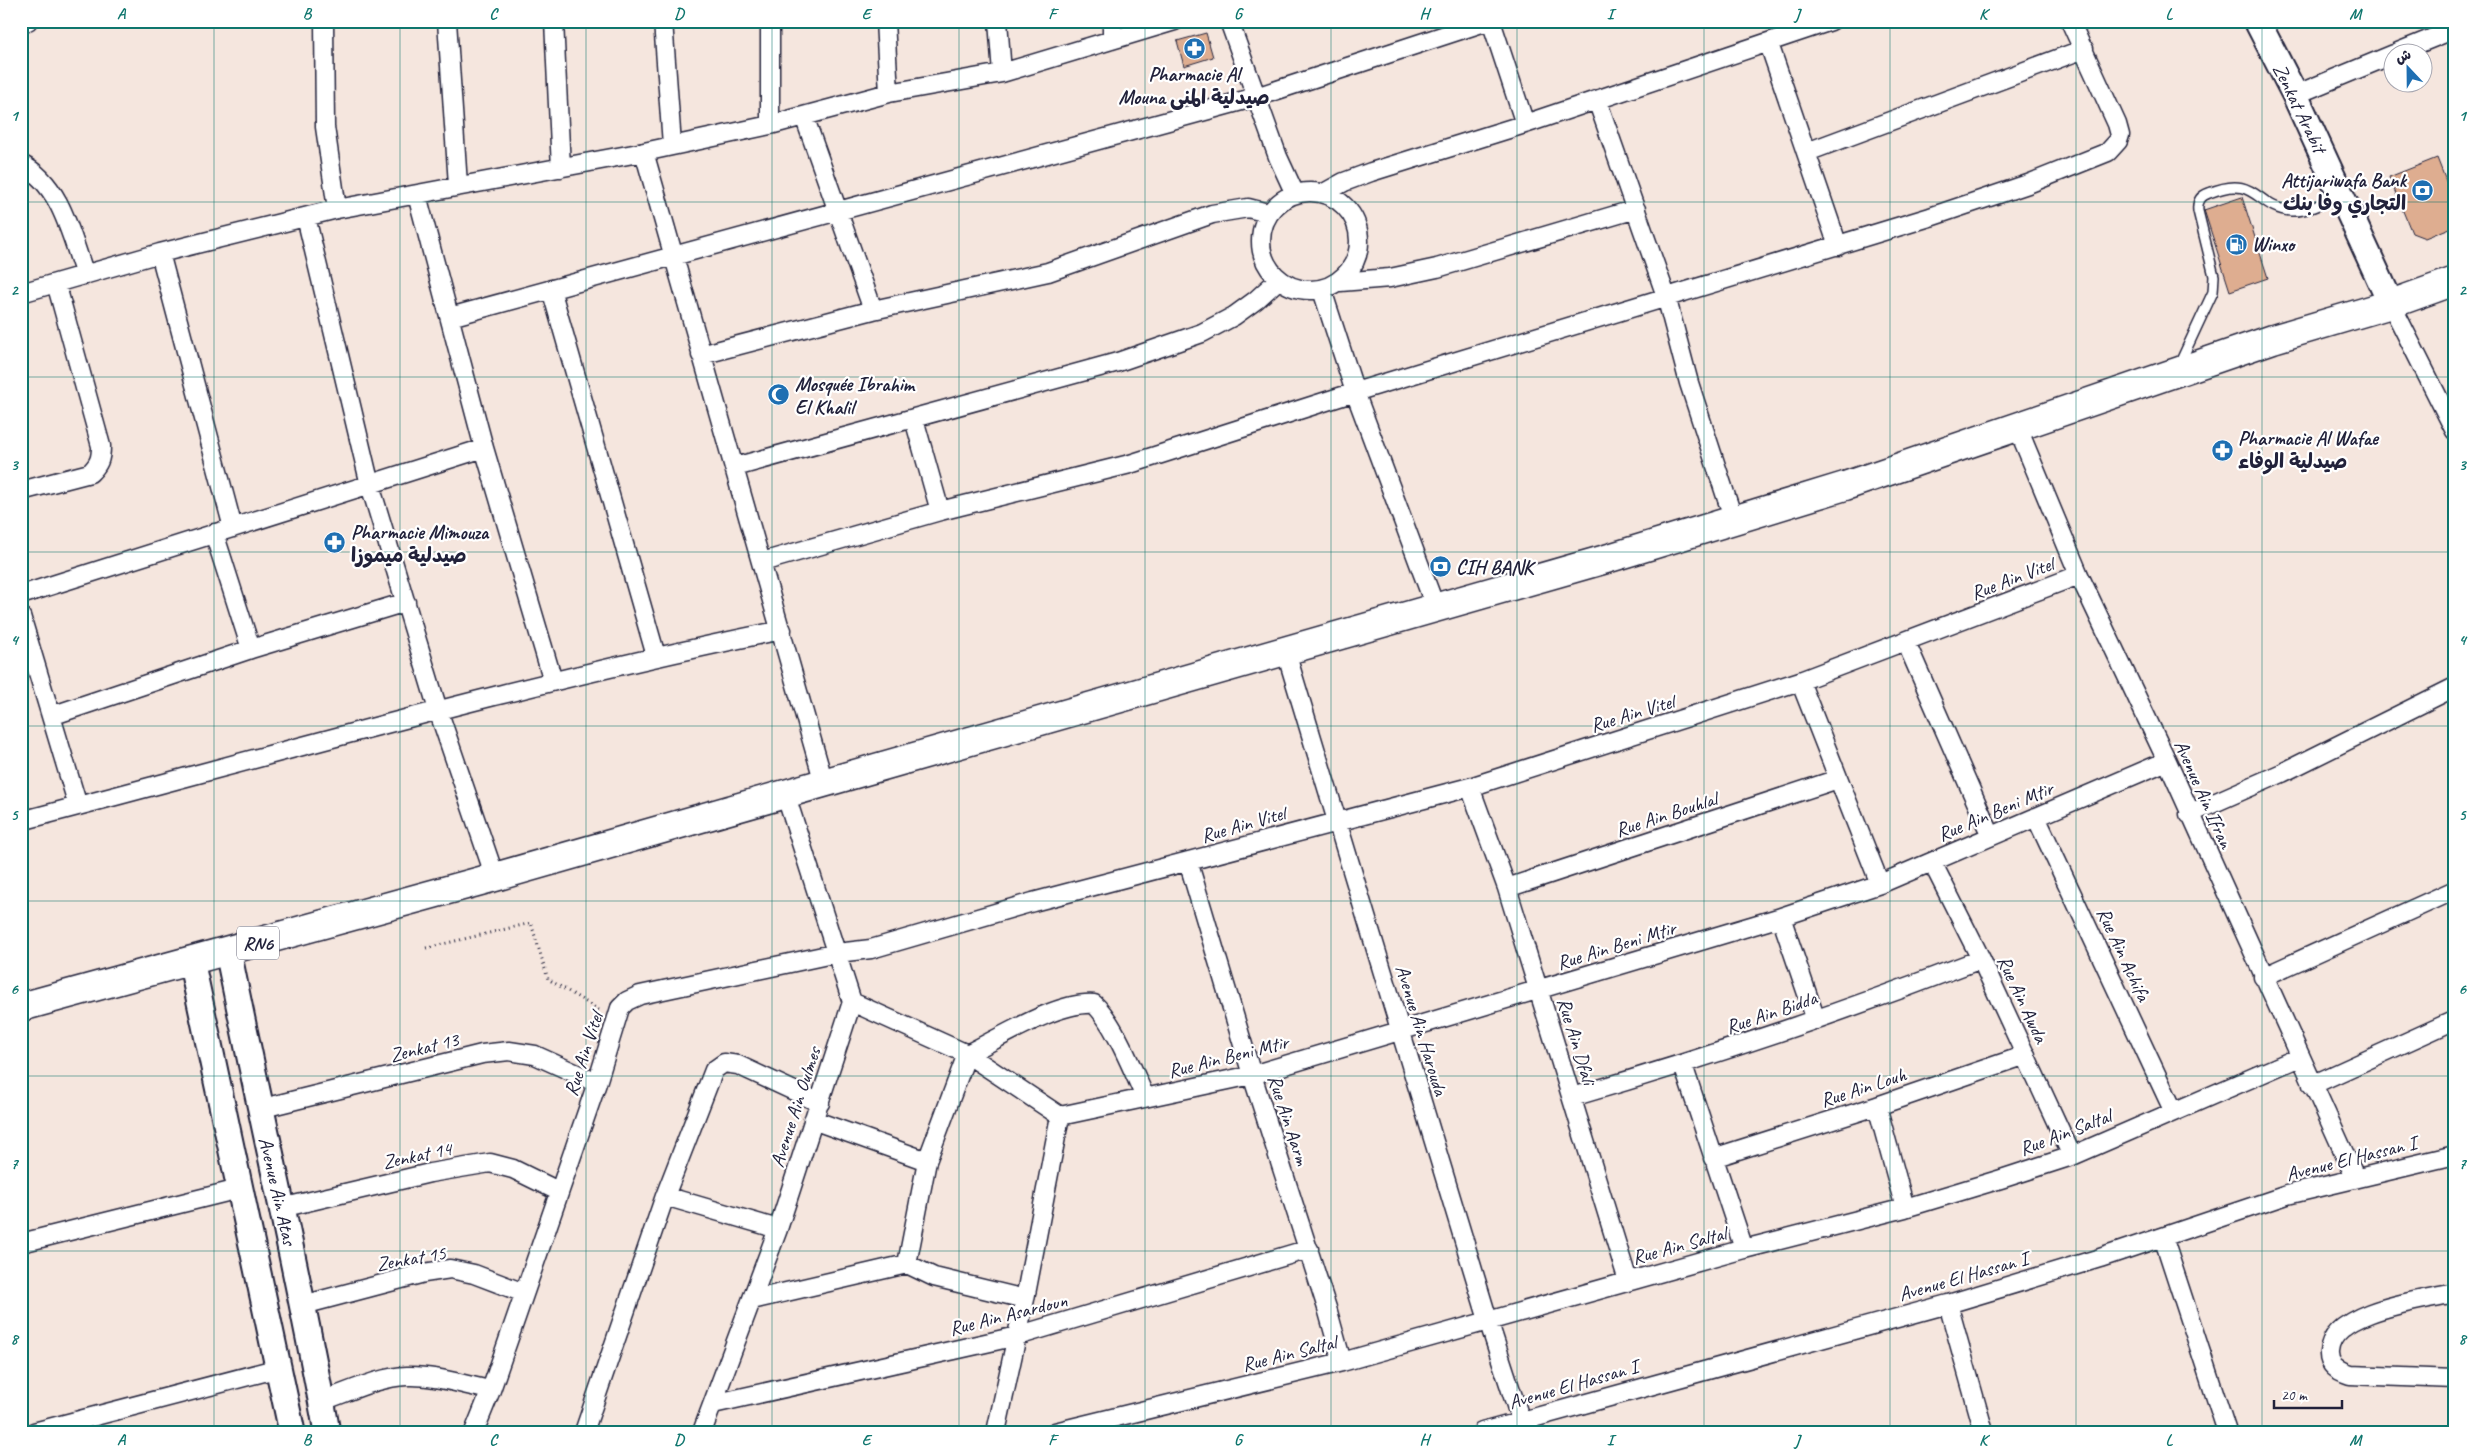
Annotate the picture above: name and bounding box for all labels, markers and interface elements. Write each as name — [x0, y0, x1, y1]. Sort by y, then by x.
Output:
text: A — [117, 4, 127, 24]
text: B — [303, 4, 313, 24]
text: C — [489, 4, 499, 24]
text: D — [674, 4, 685, 24]
text: E — [862, 4, 873, 24]
text: F — [1048, 4, 1059, 24]
text: G — [1234, 4, 1244, 24]
text: H — [1419, 4, 1431, 24]
text: I — [1607, 4, 1617, 24]
text: J — [1793, 4, 1802, 24]
text: K — [1979, 4, 1991, 24]
text: L — [2166, 4, 2174, 24]
text: M — [2349, 4, 2363, 24]
pharmacy icon: Pharmacie Al Mouna صيدلية المنى — [1182, 36, 1206, 60]
north arrow — [2384, 42, 2434, 92]
text: ش — [2393, 46, 2414, 67]
street label: Zenkat Arabit — [2267, 59, 2333, 160]
place label: Pharmacie Al Mouna صيدلية المنى — [1118, 62, 1270, 110]
text: 1 — [10, 106, 19, 126]
text: 1 — [2458, 106, 2467, 126]
place label: Attijariwafa Bank التجاري وفا بنك — [2281, 168, 2408, 219]
bank icon: Attijariwafa Bank التجاري وفا بنك — [2410, 179, 2434, 203]
fuel station icon: Winxo — [2224, 232, 2248, 256]
place label: Winxo — [2252, 232, 2296, 257]
text: 2 — [10, 280, 19, 300]
text: 2 — [2458, 280, 2467, 300]
place label: Mosquée Ibrahim El Khalil — [795, 372, 916, 420]
mosque icon: Mosquée Ibrahim El Khalil — [767, 383, 791, 407]
place label: Pharmacie Al Wafae صيدلية الوفاء — [2238, 426, 2380, 475]
pharmacy icon: Pharmacie Al Wafae صيدلية الوفاء — [2210, 438, 2234, 462]
text: 3 — [10, 455, 19, 475]
text: 3 — [2458, 455, 2467, 475]
place label: Pharmacie Mimouza صيدلية ميموزا — [351, 520, 490, 568]
pharmacy icon: Pharmacie Mimouza صيدلية ميموزا — [323, 531, 347, 555]
street label: Rue Ain Vitel — [1967, 550, 2060, 606]
bank icon: CIH BANK — [1428, 555, 1452, 579]
place label: CIH BANK — [1456, 555, 1536, 580]
text: 4 — [10, 630, 19, 650]
text: 4 — [2458, 630, 2467, 650]
street label: Rue Ain Vitel — [1587, 688, 1681, 738]
street label: Avenue Ain Ifran — [2168, 736, 2239, 853]
street label: Rue Ain Beni Mtir — [1934, 775, 2058, 847]
street label: Rue Ain Bouhlal — [1612, 785, 1724, 843]
street label: Rue Ain Vitel — [1198, 800, 1292, 848]
text: 5 — [11, 805, 20, 825]
text: 5 — [2459, 805, 2468, 825]
street label: Rue Ain Achifa — [2091, 903, 2157, 1007]
street label: Rue Ain Beni Mtir — [1554, 915, 1680, 975]
road number: RN6 — [237, 926, 279, 960]
street label: Rue Ain Awda — [1991, 952, 2054, 1048]
street label: Avenue Ain Harouda — [1390, 962, 1454, 1100]
text: 6 — [10, 979, 19, 999]
text: 6 — [2458, 979, 2467, 999]
street label: Rue Ain Bidda — [1722, 985, 1822, 1040]
street label: Rue Ain Dfali — [1551, 995, 1602, 1090]
street label: Rue Ain Vitel — [558, 1006, 610, 1099]
street label: Zenkat 13 — [387, 1026, 463, 1068]
street label: Rue Ain Beni Mtir — [1165, 1029, 1293, 1083]
street label: Avenue Ain Oulmes — [764, 1042, 827, 1170]
street label: Rue Ain Louh — [1817, 1062, 1910, 1113]
street label: Rue Ain Aarm — [1262, 1072, 1315, 1169]
street label: Rue Ain Saltal — [2016, 1102, 2118, 1161]
street label: Avenue El Hassan I — [2284, 1129, 2424, 1187]
street label: Avenue Ain Atas — [253, 1135, 303, 1250]
street label: Zenkat 14 — [380, 1136, 456, 1175]
text: 7 — [10, 1154, 19, 1174]
text: 7 — [2458, 1154, 2467, 1174]
street label: Rue Ain Saltal — [1629, 1220, 1732, 1270]
street label: Zenkat 15 — [374, 1240, 449, 1277]
street label: Avenue El Hassan I — [1896, 1245, 2035, 1307]
street label: Rue Ain Asardoun — [947, 1288, 1071, 1341]
text: 8 — [10, 1329, 19, 1349]
street label: Rue Ain Saltal — [1239, 1329, 1342, 1377]
text: 8 — [2458, 1329, 2467, 1349]
street label: Avenue El Hassan I — [1506, 1353, 1645, 1415]
scale bar — [2274, 1378, 2341, 1410]
text: 20 m — [2281, 1386, 2308, 1405]
text: A — [117, 1430, 127, 1450]
text: B — [303, 1430, 313, 1450]
text: C — [489, 1430, 499, 1450]
text: D — [674, 1430, 685, 1450]
text: E — [862, 1430, 873, 1450]
text: F — [1048, 1430, 1059, 1450]
text: G — [1234, 1430, 1244, 1450]
text: H — [1419, 1430, 1431, 1450]
text: I — [1607, 1430, 1617, 1450]
text: J — [1793, 1430, 1802, 1450]
text: K — [1979, 1430, 1991, 1450]
text: L — [2166, 1430, 2174, 1450]
text: M — [2349, 1430, 2363, 1450]

